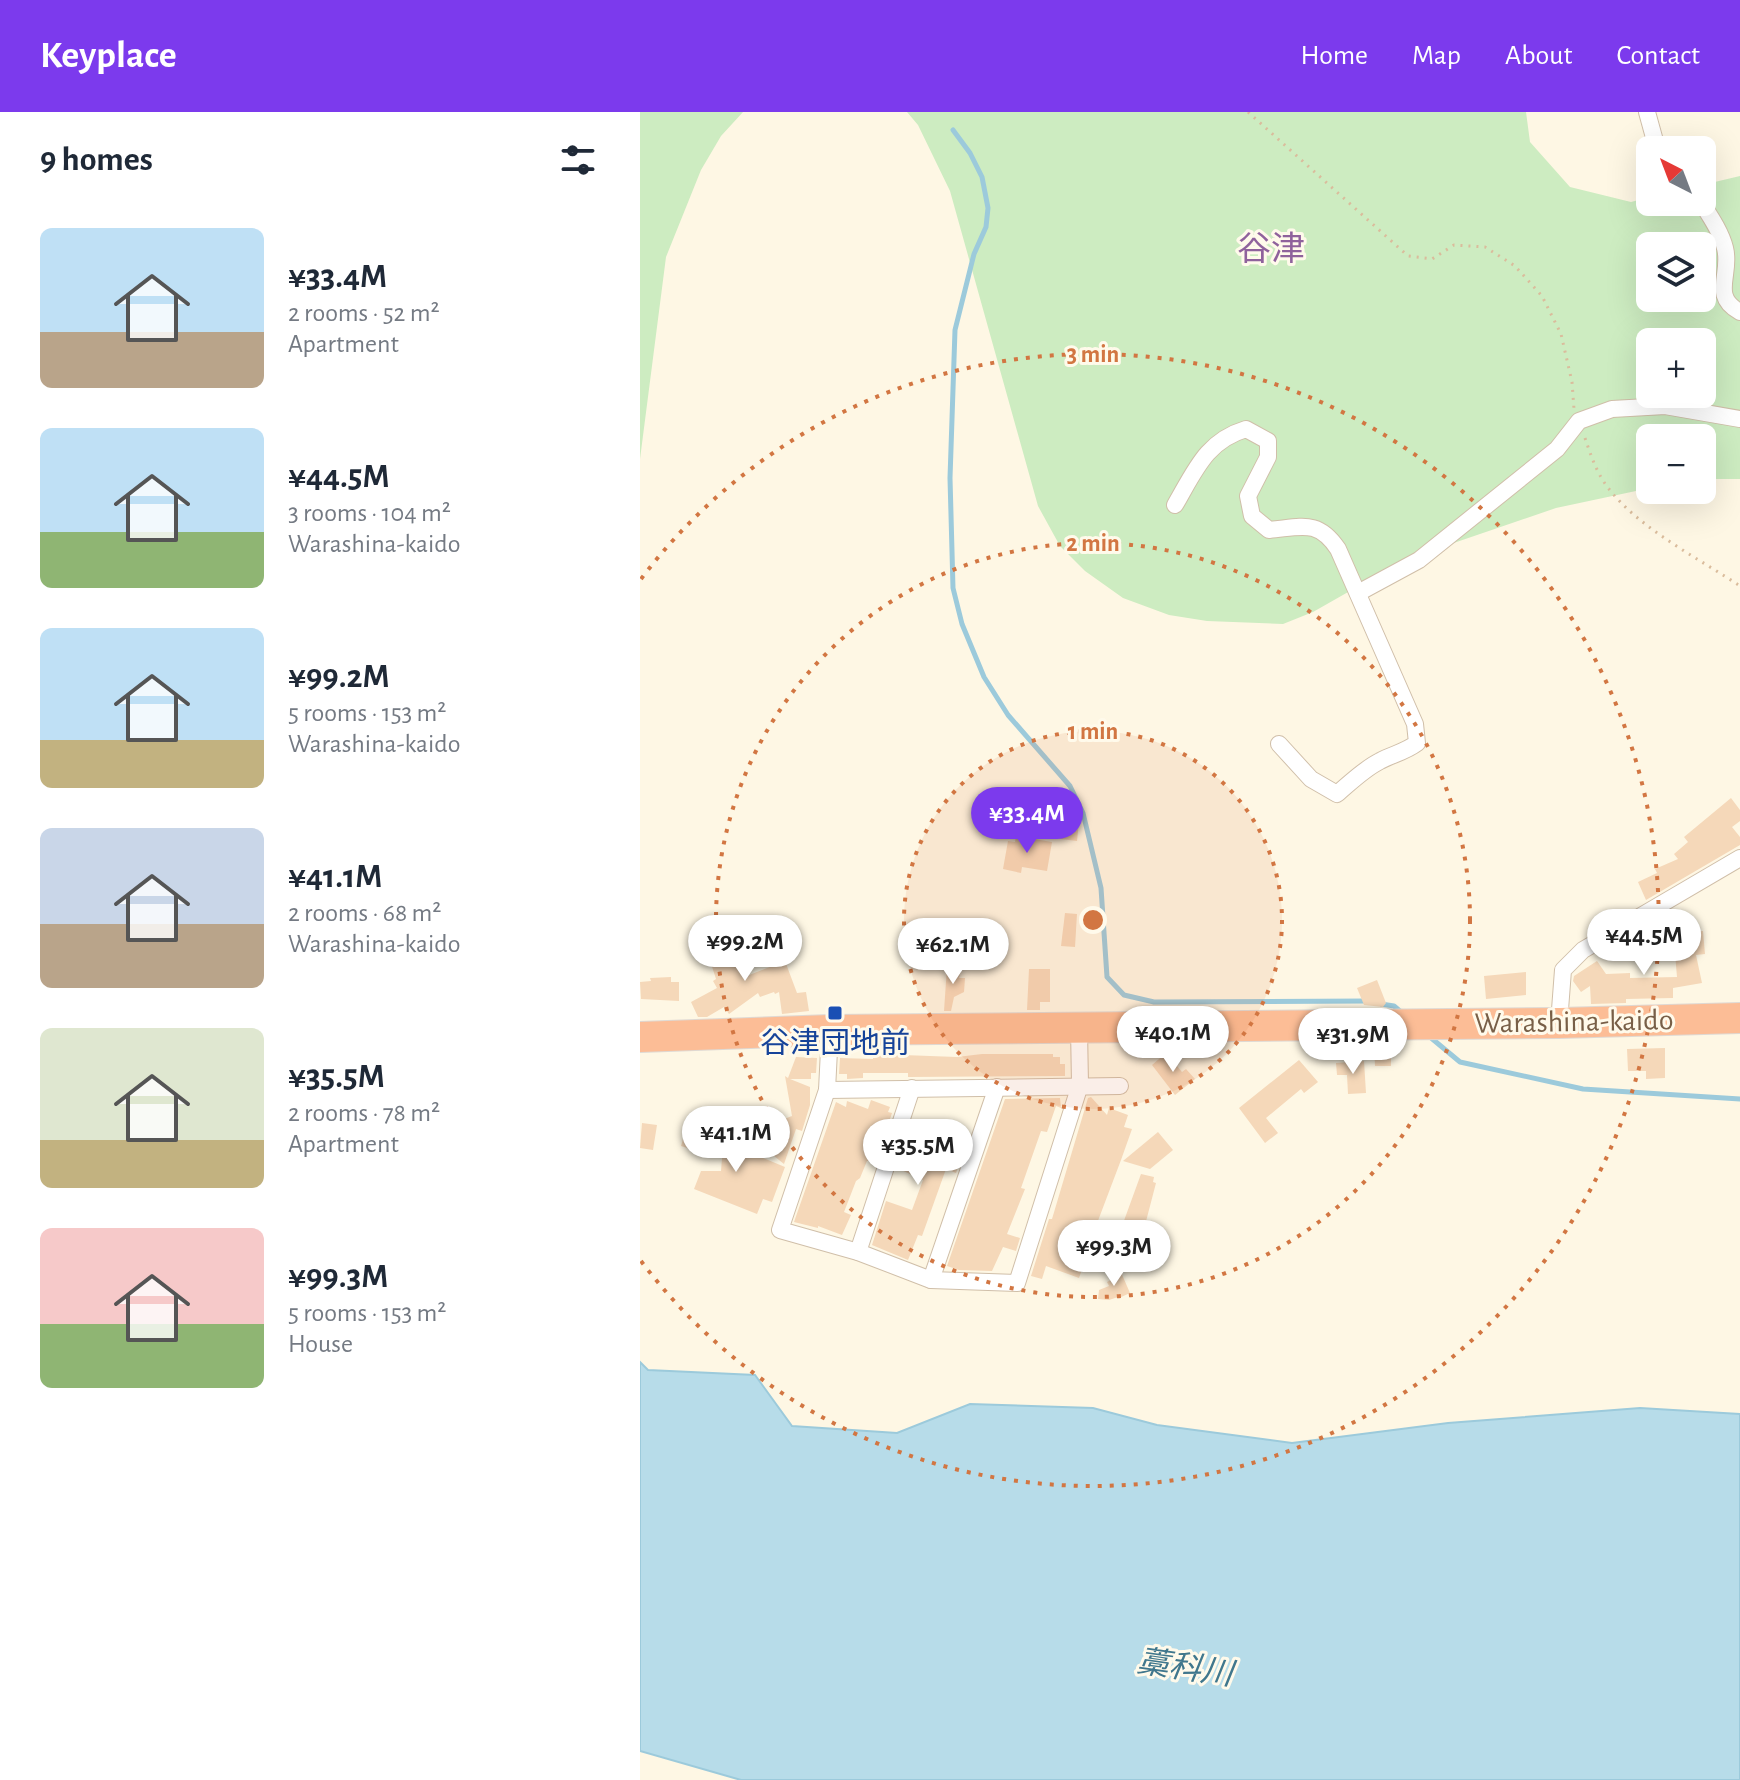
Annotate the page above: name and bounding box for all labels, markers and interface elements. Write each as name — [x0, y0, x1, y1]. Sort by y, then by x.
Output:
text: Keyplace — [40, 37, 177, 75]
text: Home — [1301, 42, 1368, 70]
text: Map — [1412, 42, 1461, 70]
text: About — [1505, 42, 1573, 70]
text: Contact — [1617, 42, 1700, 70]
north arrow — [1636, 136, 1716, 216]
map controls — [1636, 136, 1716, 504]
icon: filters — [556, 138, 600, 182]
text: 9 homes — [40, 143, 153, 177]
district label: 谷津 — [1237, 231, 1305, 267]
button: layers — [1636, 232, 1716, 312]
icon: home — [104, 260, 200, 356]
text: ¥33.4M — [288, 260, 387, 294]
text: 2 rooms · 52 m² — [288, 300, 440, 326]
button: + — [1636, 328, 1716, 408]
text: Apartment — [288, 331, 399, 357]
text: 3 min — [1067, 343, 1119, 367]
button: − — [1636, 424, 1716, 504]
icon: home — [104, 460, 200, 556]
text: ¥44.5M — [288, 460, 390, 494]
text: 3 rooms · 104 m² — [288, 500, 451, 526]
text: Warashina-kaido — [288, 531, 460, 557]
text: 2 min — [1066, 532, 1120, 556]
icon: home — [104, 660, 200, 756]
text: ¥99.2M — [288, 660, 390, 694]
text: 5 rooms · 153 m² — [288, 700, 446, 726]
text: 1 min — [1068, 720, 1118, 744]
text: Warashina-kaido — [288, 731, 460, 757]
pin: ¥33.4M — [962, 787, 1092, 855]
text: ¥33.4M — [989, 800, 1065, 826]
icon: home — [104, 860, 200, 956]
text: ¥41.1M — [288, 860, 382, 894]
text: 2 rooms · 68 m² — [288, 900, 441, 926]
centre of rings — [1079, 906, 1107, 934]
pin: ¥44.5M — [1579, 909, 1709, 977]
pin: ¥99.2M — [680, 915, 810, 983]
pin: ¥62.1M — [888, 918, 1018, 986]
text: ¥44.5M — [1605, 922, 1683, 948]
text: ¥99.2M — [706, 928, 784, 954]
text: Warashina-kaido — [288, 931, 460, 957]
text: ¥62.1M — [916, 931, 990, 957]
marker: 谷津団地前 — [826, 1004, 844, 1022]
street label: Warashina-kaido — [1474, 1005, 1674, 1039]
pin: ¥40.1M — [1108, 1006, 1238, 1074]
pin: ¥31.9M — [1288, 1008, 1418, 1076]
text: ¥40.1M — [1135, 1019, 1211, 1045]
text: ¥31.9M — [1316, 1021, 1390, 1047]
place label: 谷津団地前 — [760, 1027, 910, 1059]
icon: home — [104, 1060, 200, 1156]
text: ¥35.5M — [288, 1060, 385, 1094]
text: 2 rooms · 78 m² — [288, 1100, 440, 1126]
pin: ¥41.1M — [671, 1106, 801, 1174]
text: ¥41.1M — [700, 1119, 772, 1145]
pin: ¥35.5M — [853, 1119, 983, 1187]
text: Apartment — [288, 1131, 399, 1157]
text: ¥35.5M — [881, 1132, 955, 1158]
pin: ¥99.3M — [1049, 1220, 1179, 1288]
text: ¥99.3M — [1076, 1233, 1152, 1259]
icon: home — [104, 1260, 200, 1356]
text: ¥99.3M — [288, 1260, 388, 1294]
text: 5 rooms · 153 m² — [288, 1300, 446, 1326]
text: House — [288, 1331, 353, 1357]
water label: 藁科川 — [1135, 1644, 1238, 1691]

